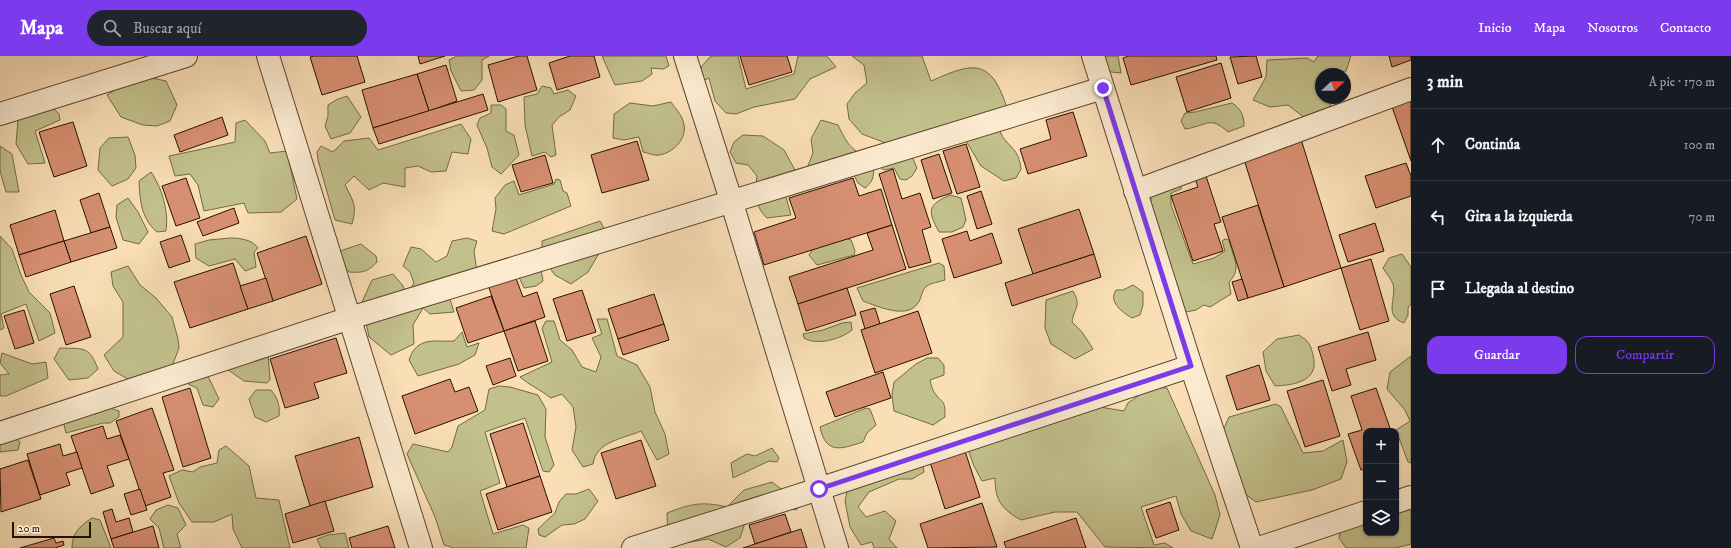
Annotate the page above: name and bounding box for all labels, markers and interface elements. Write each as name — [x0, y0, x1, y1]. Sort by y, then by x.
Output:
search box — [87, 10, 367, 46]
text: Mapa — [20, 17, 63, 40]
icon: search — [101, 17, 123, 39]
text: Buscar aquí — [133, 19, 201, 38]
text: Inicio — [1478, 19, 1511, 37]
text: Mapa — [1533, 19, 1565, 37]
text: Nosotros — [1587, 19, 1638, 37]
text: Contacto — [1660, 19, 1711, 37]
north arrow — [1315, 68, 1351, 104]
text: 3 min — [1427, 71, 1463, 93]
text: A pie · 170 m — [1649, 74, 1715, 90]
route end — [1094, 79, 1112, 97]
icon: ahead — [1427, 134, 1449, 156]
text: Continúa — [1465, 135, 1520, 154]
text: 100 m — [1684, 137, 1715, 153]
icon: left — [1427, 206, 1449, 228]
text: Gira a la izquierda — [1465, 207, 1573, 226]
text: 70 m — [1689, 209, 1715, 225]
icon: arrive — [1427, 278, 1449, 300]
text: Llegada al destino — [1465, 279, 1574, 298]
button: Guardar — [1427, 336, 1567, 374]
button: Compartir — [1575, 336, 1715, 374]
map controls — [1363, 428, 1399, 536]
button: + — [1363, 428, 1399, 464]
button: − — [1363, 464, 1399, 500]
route start — [810, 480, 828, 498]
button: layers — [1363, 500, 1399, 536]
scale bar — [12, 520, 91, 539]
text: 20 m — [18, 522, 40, 536]

